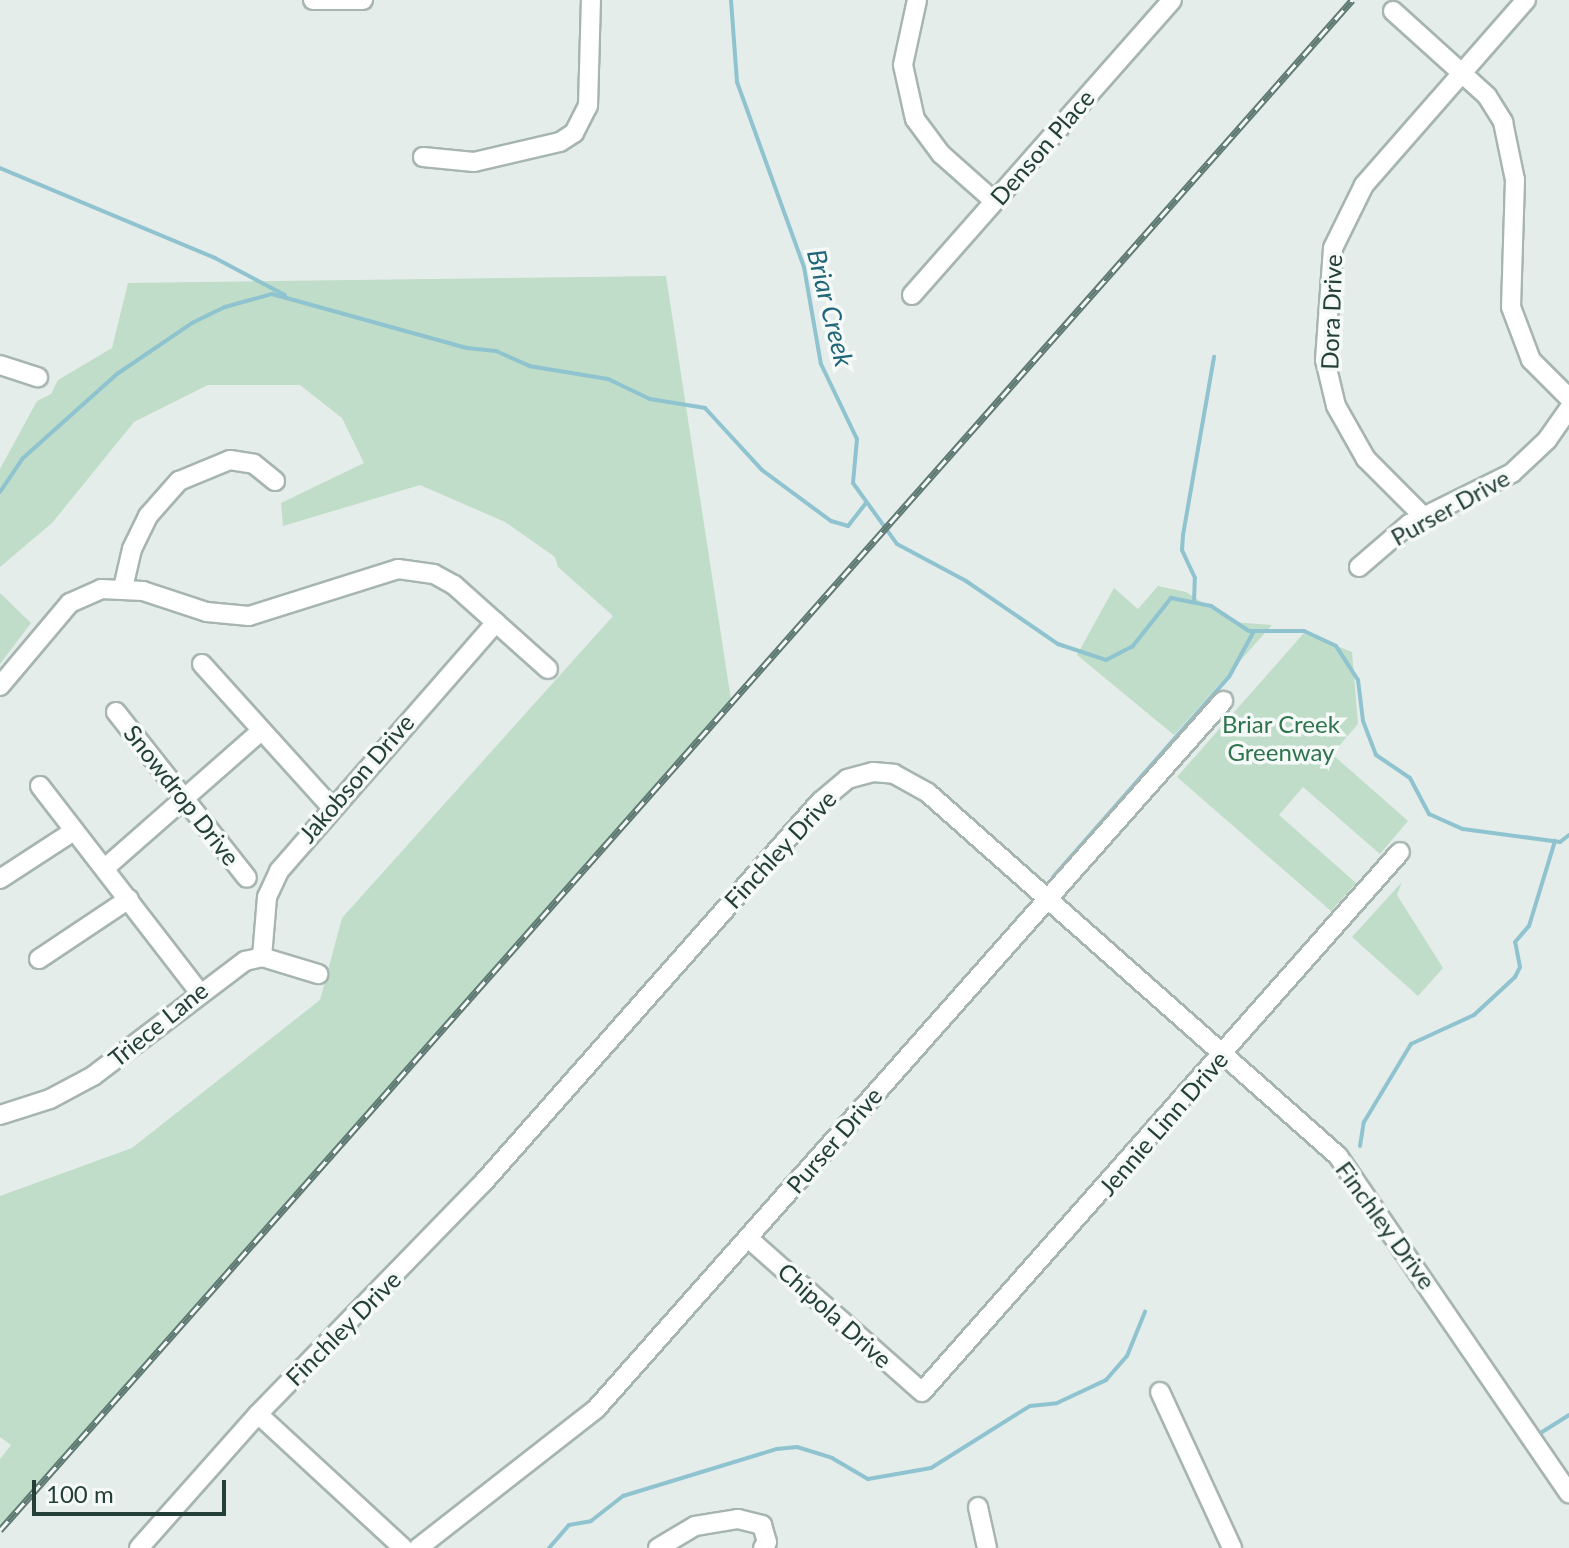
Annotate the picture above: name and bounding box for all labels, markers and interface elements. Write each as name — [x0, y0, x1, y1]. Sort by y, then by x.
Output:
street label: Denson Place — [984, 83, 1100, 211]
water label: Briar Creek — [800, 246, 860, 370]
street label: Dora Drive — [1315, 254, 1347, 370]
street label: Purser Drive — [1386, 463, 1514, 551]
street label: Jakobson Drive — [292, 708, 420, 848]
park label: Briar Creek Greenway — [1222, 710, 1340, 766]
street label: Snowdrop Drive — [118, 719, 246, 871]
street label: Finchley Drive — [718, 784, 842, 914]
street label: Triece Lane — [103, 975, 213, 1073]
street label: Jennie Linn Drive — [1092, 1045, 1234, 1201]
street label: Purser Drive — [780, 1081, 888, 1199]
street label: Finchley Drive — [1330, 1155, 1442, 1295]
street label: Chipola Drive — [772, 1256, 898, 1374]
street label: Finchley Drive — [279, 1264, 407, 1392]
scale bar — [36, 1464, 230, 1514]
text: 100 m — [46, 1479, 114, 1508]

